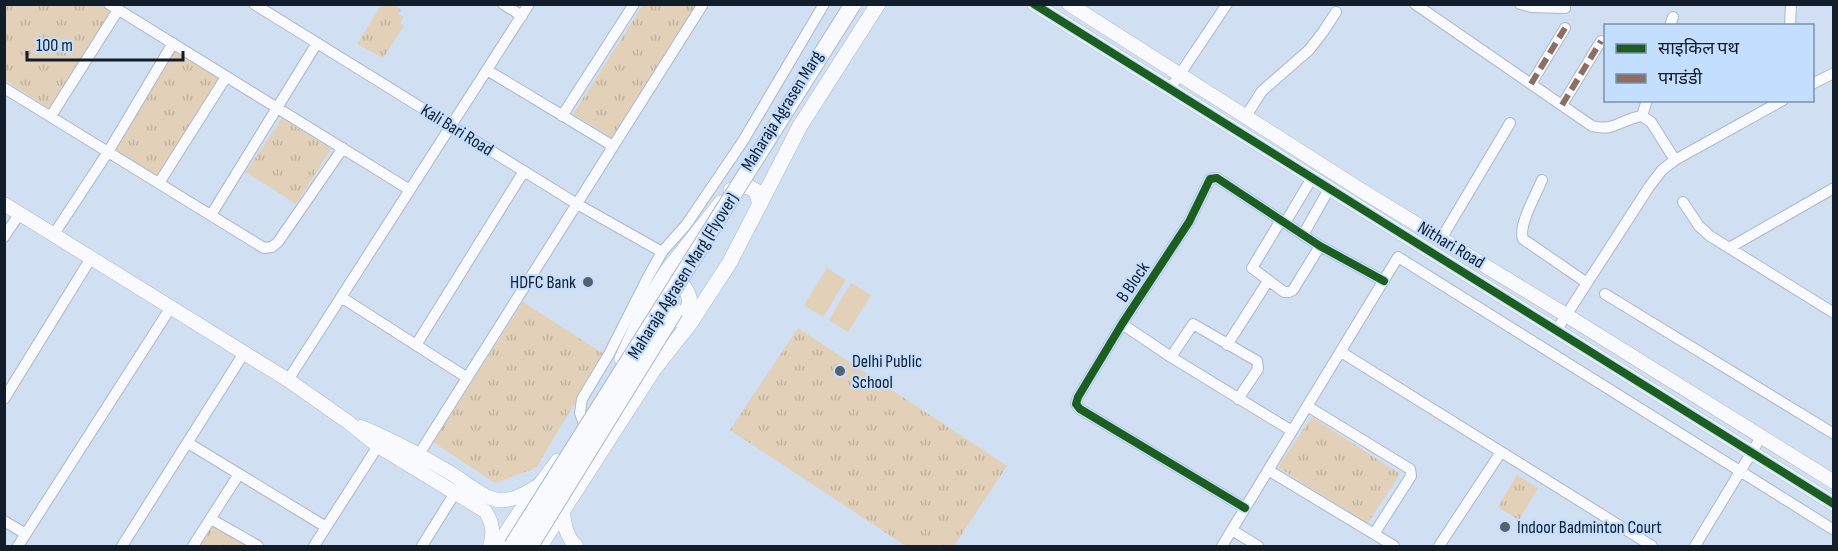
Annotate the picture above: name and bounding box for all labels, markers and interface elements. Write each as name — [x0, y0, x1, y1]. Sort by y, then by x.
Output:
scale bar — [27, 24, 183, 62]
legend — [1604, 24, 1814, 102]
text: 100 m — [36, 35, 73, 56]
text: साइकिल पथ — [1658, 38, 1739, 59]
street label: Maharaja Agrasen Marg — [737, 47, 827, 175]
text: पगडंडी — [1658, 68, 1703, 89]
street label: Kali Bari Road — [417, 100, 497, 160]
street label: Maharaja Agrasen Marg (Flyover) — [623, 189, 743, 363]
street label: Nithari Road — [1414, 217, 1488, 273]
street label: B Block — [1112, 258, 1154, 306]
place label: HDFC Bank — [510, 272, 576, 293]
marker: HDFC Bank — [581, 275, 595, 289]
place label: Delhi Public School — [852, 351, 922, 393]
marker: Delhi Public School — [833, 364, 847, 378]
place label: Indoor Badminton Court — [1517, 517, 1662, 538]
marker: Indoor Badminton Court — [1498, 520, 1512, 534]

